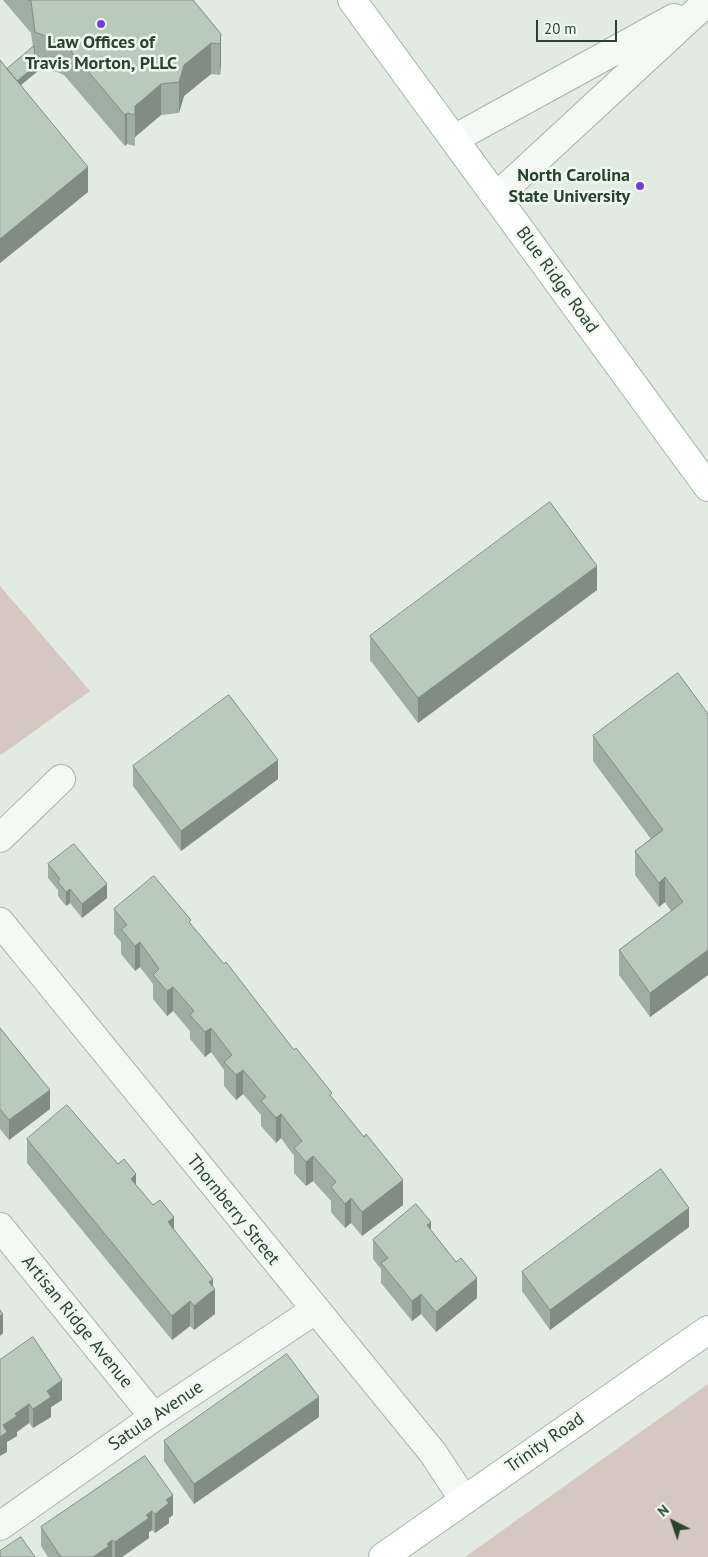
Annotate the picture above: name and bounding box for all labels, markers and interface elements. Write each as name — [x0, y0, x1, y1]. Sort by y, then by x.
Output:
scale bar — [538, 10, 619, 42]
marker: Law Offices of Travis Morton, PLLC — [95, 18, 107, 30]
text: 20 m — [544, 19, 577, 38]
place label: Law Offices of Travis Morton, PLLC — [25, 32, 177, 74]
place label: North Carolina State University — [509, 165, 630, 208]
marker: North Carolina State University — [634, 180, 646, 192]
street label: Blue Ridge Road — [511, 223, 603, 337]
street label: Thornberry Street — [182, 1150, 284, 1270]
street label: Artisan Ridge Avenue — [17, 1251, 137, 1393]
street label: Satula Avenue — [105, 1376, 207, 1456]
street label: Trinity Road — [501, 1408, 589, 1478]
north arrow — [648, 1497, 698, 1547]
text: N — [654, 1501, 673, 1520]

